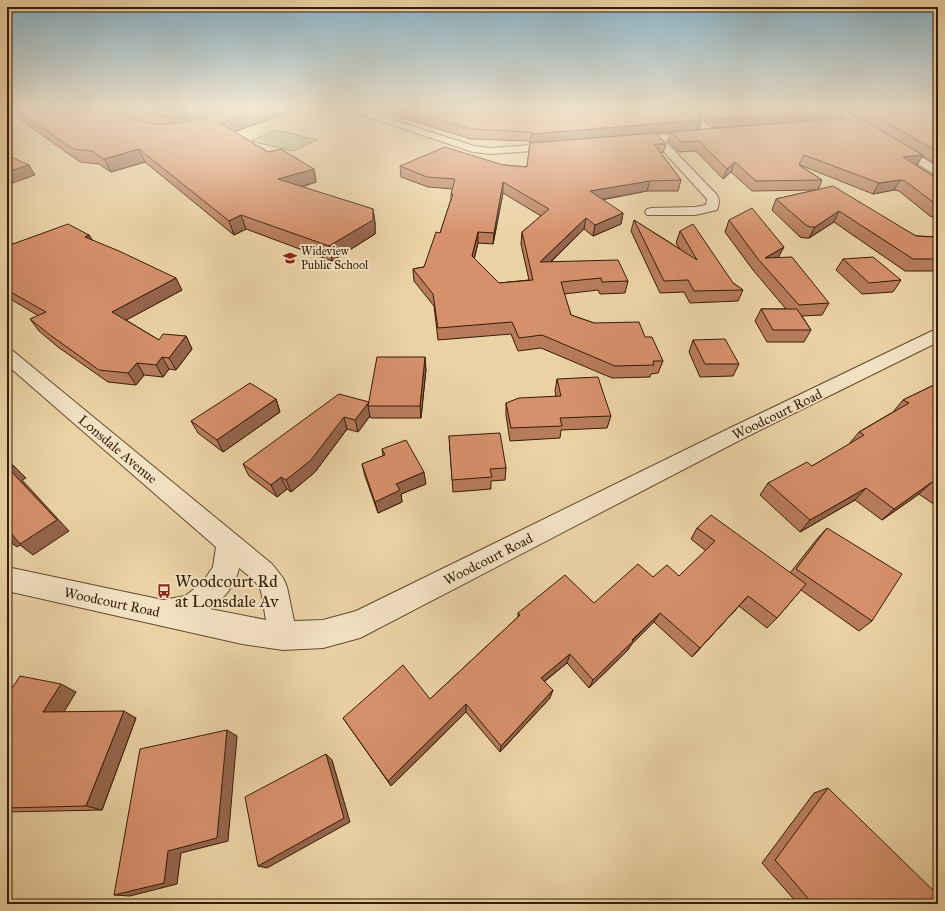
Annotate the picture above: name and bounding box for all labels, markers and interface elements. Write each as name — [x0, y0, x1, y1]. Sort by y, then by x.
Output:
place label: Wideview Public School — [301, 244, 369, 272]
school or university icon: Wideview Public School — [282, 250, 298, 266]
street label: Woodcourt Road — [730, 385, 825, 443]
street label: Lonsdale Avenue — [75, 411, 161, 487]
street label: Woodcourt Road — [441, 530, 536, 589]
place label: Woodcourt Rd at Lonsdale Av — [175, 571, 279, 612]
bus stop icon: Woodcourt Rd at Lonsdale Av — [156, 583, 172, 599]
street label: Woodcourt Road — [62, 584, 161, 621]

